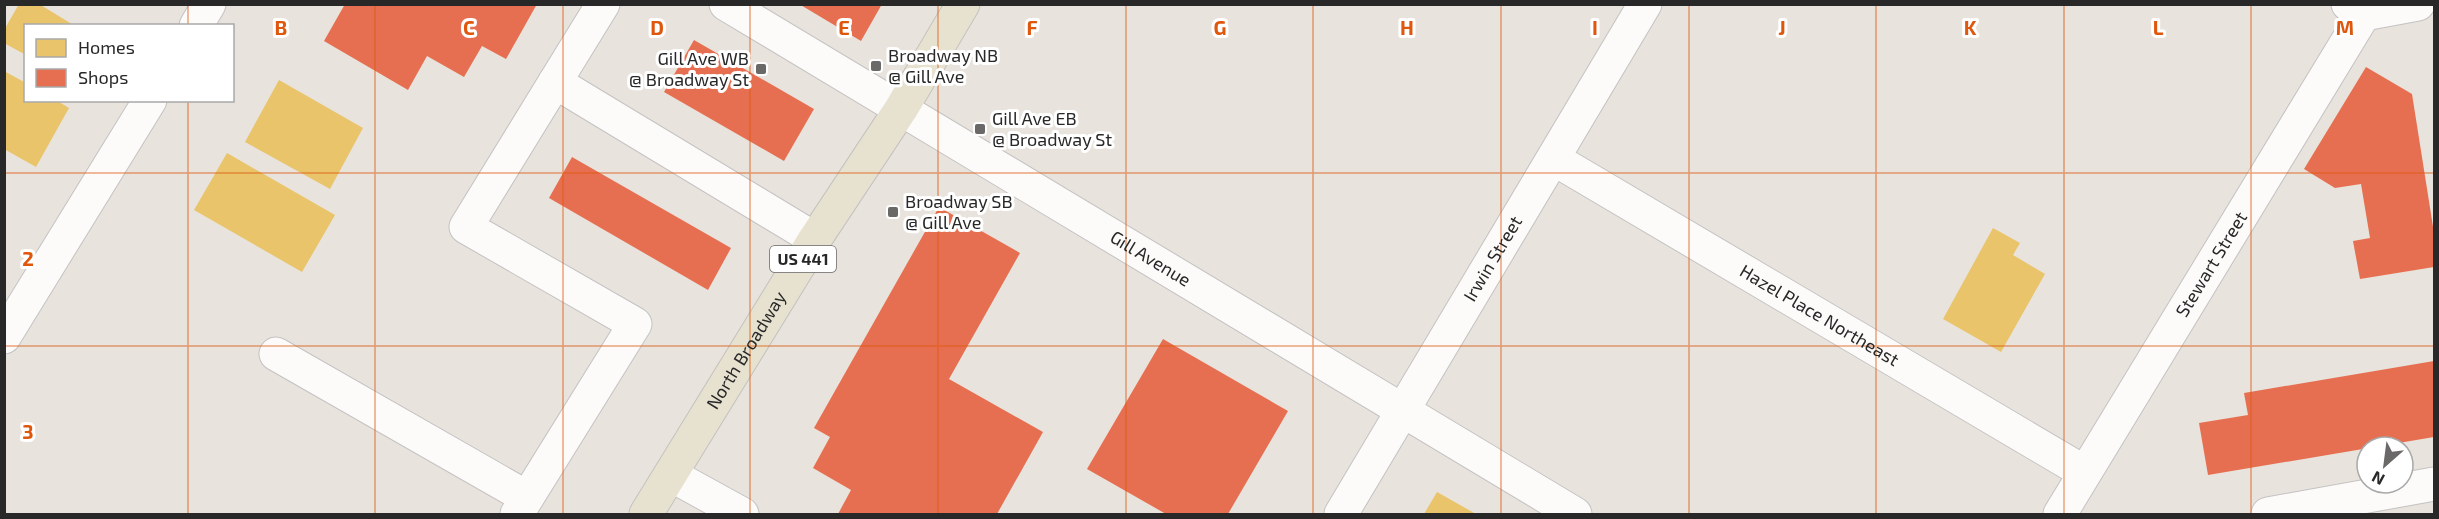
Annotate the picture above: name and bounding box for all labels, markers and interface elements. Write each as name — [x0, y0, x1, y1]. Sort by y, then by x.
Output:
text: B — [275, 15, 287, 39]
text: C — [463, 15, 475, 39]
text: D — [650, 15, 664, 39]
text: E — [838, 15, 850, 39]
text: F — [1026, 15, 1038, 39]
text: G — [1214, 15, 1226, 39]
text: H — [1400, 15, 1414, 39]
text: I — [1592, 15, 1598, 39]
text: J — [1778, 15, 1786, 39]
text: K — [1964, 15, 1977, 39]
text: L — [2153, 15, 2164, 39]
text: M — [2336, 15, 2354, 39]
legend — [24, 24, 234, 102]
text: Homes — [78, 36, 135, 58]
place label: Broadway NB @ Gill Ave — [888, 44, 998, 87]
place label: Gill Ave WB @ Broadway St — [629, 47, 749, 90]
marker: Broadway NB @ Gill Ave — [869, 59, 883, 73]
marker: Gill Ave WB @ Broadway St — [754, 62, 768, 76]
text: Shops — [78, 66, 128, 88]
place label: Gill Ave EB @ Broadway St — [992, 107, 1112, 150]
marker: Gill Ave EB @ Broadway St — [973, 122, 987, 136]
place label: Broadway SB @ Gill Ave — [905, 190, 1013, 233]
marker: Broadway SB @ Gill Ave — [886, 205, 900, 219]
street label: Stewart Street — [2170, 207, 2251, 321]
street label: Irwin Street — [1458, 211, 1526, 305]
street label: Gill Avenue — [1107, 225, 1195, 291]
text: 2 — [22, 246, 34, 270]
road number: US 441 — [770, 246, 836, 272]
street label: Hazel Place Northeast — [1736, 259, 1903, 370]
street label: North Broadway — [701, 287, 790, 413]
text: 3 — [22, 419, 34, 443]
north arrow — [2355, 435, 2415, 495]
text: N — [2368, 468, 2387, 490]

